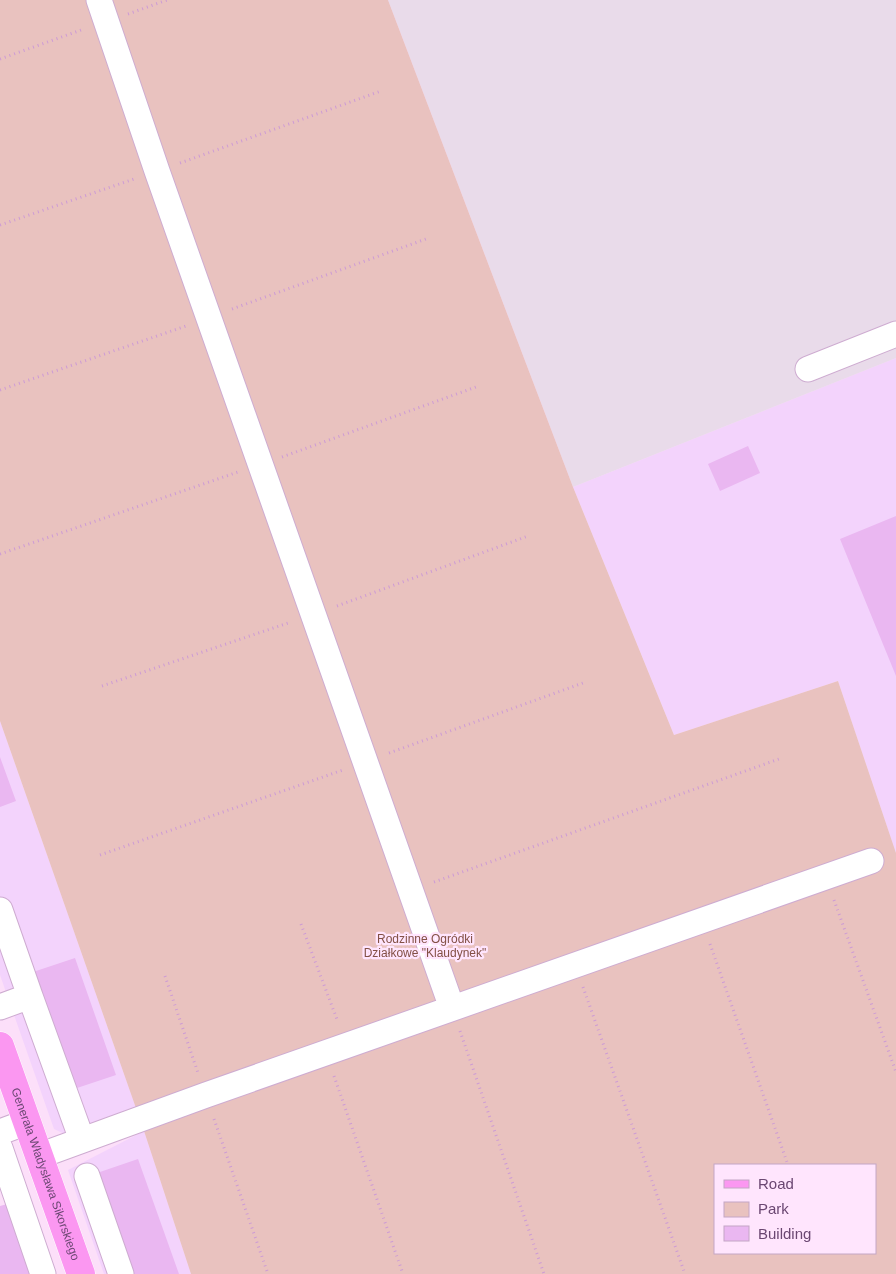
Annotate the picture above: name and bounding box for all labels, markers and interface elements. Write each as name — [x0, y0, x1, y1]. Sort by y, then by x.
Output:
park label: Rodzinne Ogródki Działkowe "Klaudynek" — [364, 932, 486, 960]
street label: Generała Władysława Sikorskiego — [8, 1086, 83, 1263]
legend — [714, 1164, 876, 1254]
text: Road — [758, 1175, 794, 1192]
text: Park — [758, 1200, 789, 1217]
text: Building — [758, 1225, 811, 1242]

